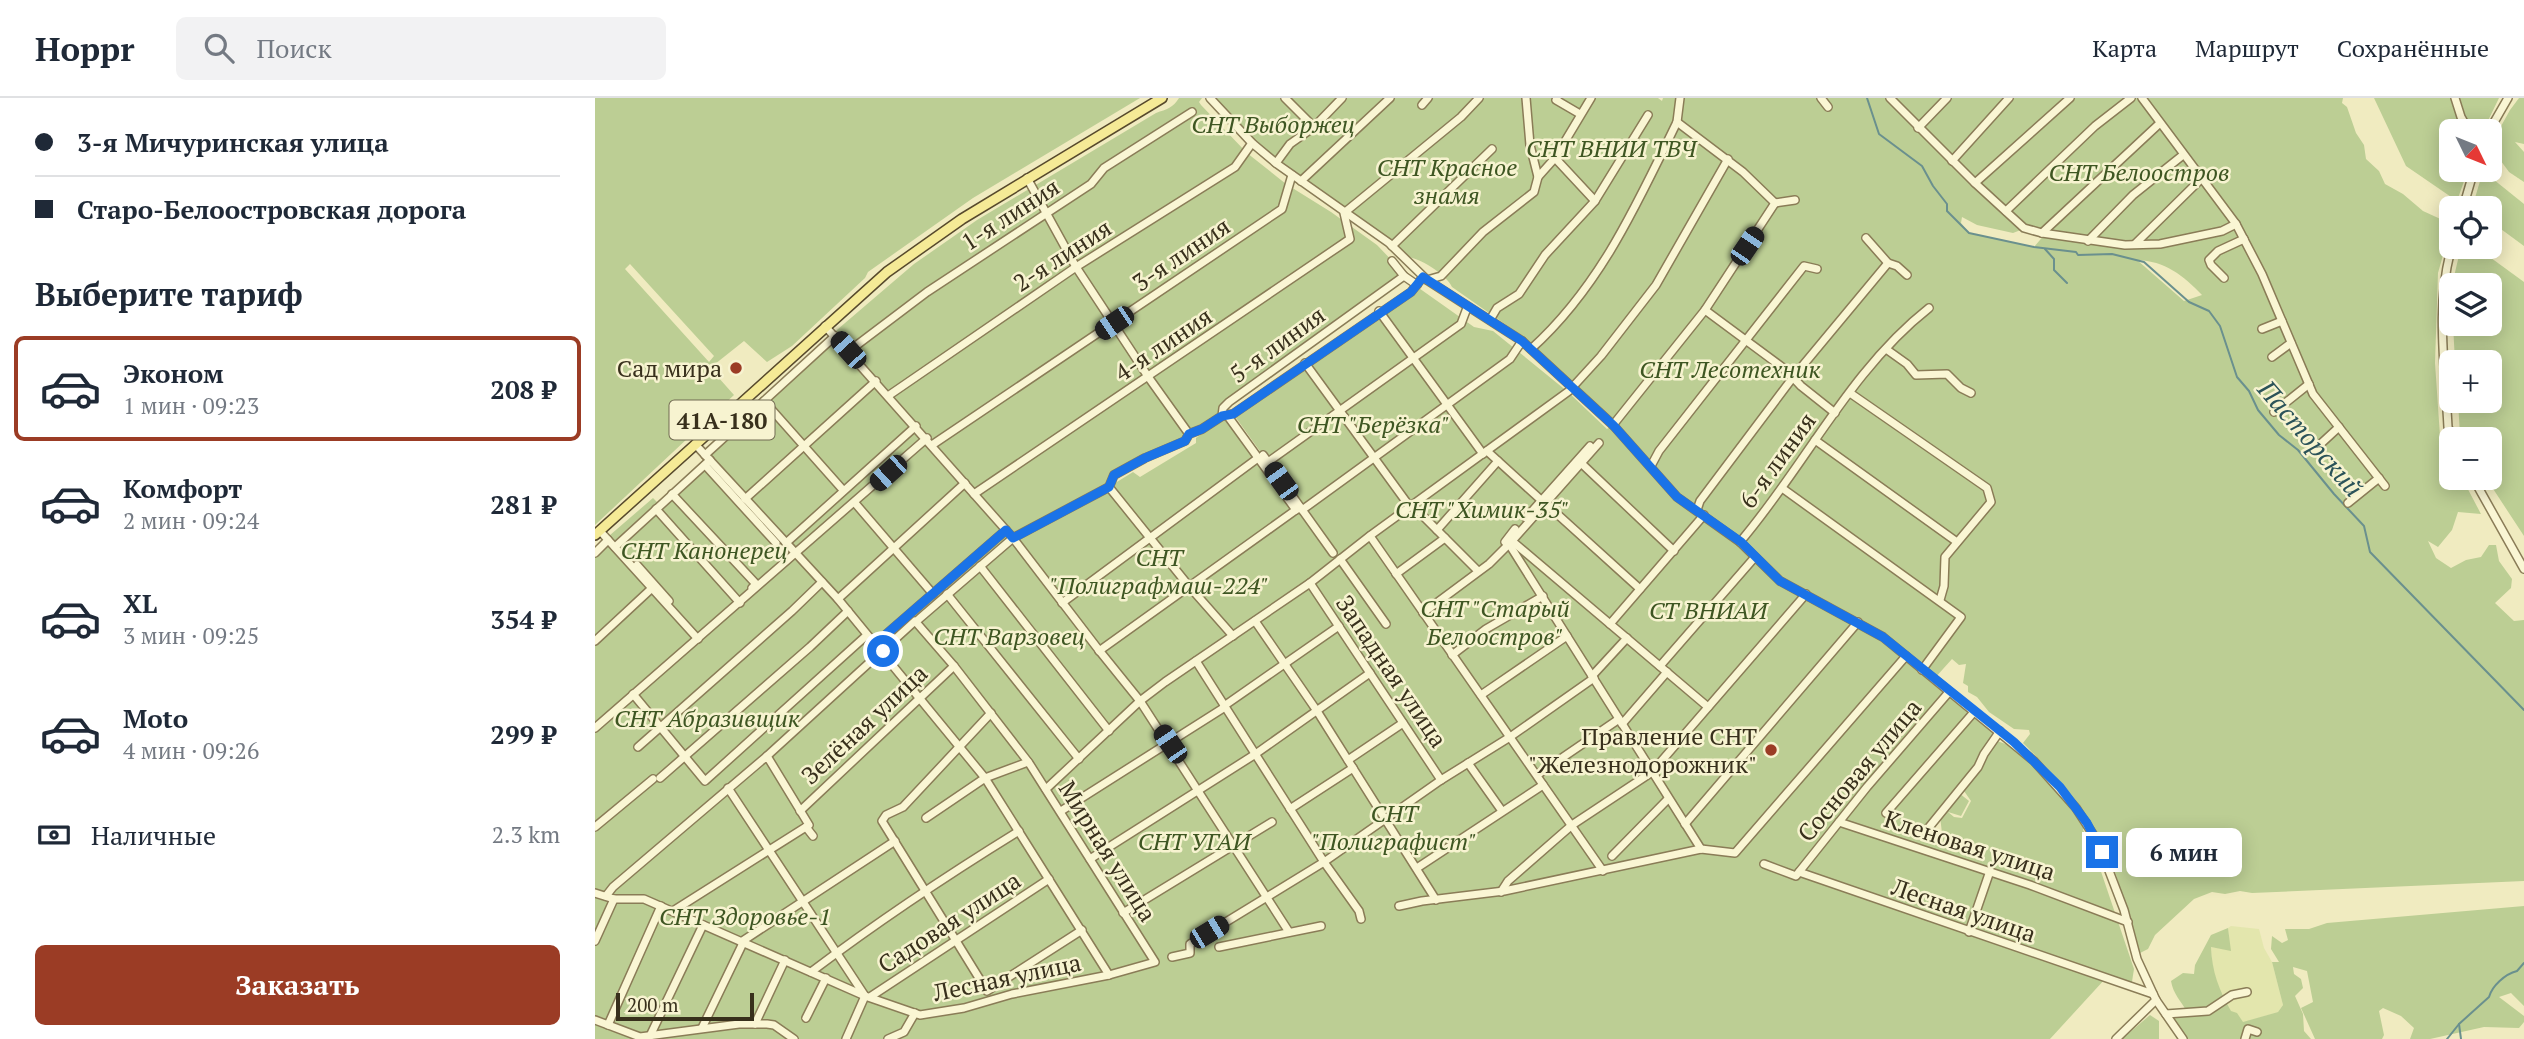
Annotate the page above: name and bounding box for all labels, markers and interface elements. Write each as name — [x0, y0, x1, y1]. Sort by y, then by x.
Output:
search box — [176, 17, 666, 80]
text: Hoppr — [35, 27, 134, 70]
icon: search — [200, 29, 238, 67]
text: Поиск — [256, 31, 332, 65]
text: Карта — [2092, 32, 2157, 64]
text: Маршрут — [2195, 32, 2299, 64]
text: Сохранённые — [2337, 32, 2489, 64]
park label: СНТ Выборжец — [1191, 108, 1355, 140]
north arrow — [2439, 119, 2503, 182]
map controls — [2439, 119, 2502, 490]
text: 3-я Мичуринская улица — [77, 125, 389, 159]
park label: СНТ ВНИИ ТВЧ — [1526, 132, 1698, 164]
park label: СНТ Красное знамя — [1377, 151, 1517, 211]
park label: СНТ Белоостров — [2048, 156, 2230, 188]
street label: 1-я линия — [955, 170, 1065, 258]
text: Старо-Белоостровская дорога — [77, 192, 466, 226]
button: locate — [2439, 196, 2502, 259]
street label: 3-я линия — [1126, 210, 1236, 298]
street label: 2-я линия — [1007, 211, 1117, 299]
car — [1727, 223, 1768, 269]
text: Выберите тариф — [35, 273, 303, 315]
button: layers — [2439, 273, 2502, 336]
street label: 5-я линия — [1223, 298, 1331, 390]
street label: 4-я линия — [1108, 300, 1218, 388]
car — [1091, 303, 1138, 343]
car — [827, 327, 870, 373]
button: + — [2439, 350, 2502, 413]
place label: Сад мира — [617, 352, 722, 384]
park label: СНТ Лесотехник — [1639, 353, 1821, 385]
text: Эконом — [123, 356, 224, 390]
icon: car — [39, 357, 102, 420]
marker: Сад мира — [728, 360, 744, 376]
text: 208 ₽ — [490, 372, 556, 406]
water label: Пасторский — [2250, 372, 2371, 504]
text: 1 мин · 09:23 — [123, 390, 259, 421]
road number: 41А-180 — [669, 400, 775, 440]
street label: 6-я линия — [1731, 406, 1823, 514]
park label: СНТ "Берёзка" — [1297, 408, 1449, 440]
button: − — [2439, 427, 2502, 490]
car — [866, 451, 911, 495]
car — [1261, 458, 1302, 504]
text: Комфорт — [123, 471, 242, 505]
icon: car — [39, 472, 102, 535]
text: 281 ₽ — [490, 487, 556, 521]
park label: СНТ "Химик-35" — [1395, 493, 1569, 525]
text: 2 мин · 09:24 — [123, 505, 259, 536]
park label: СНТ Канонерец — [621, 534, 787, 566]
park label: СНТ "Полиграфмаш-224" — [1050, 541, 1269, 601]
text: XL — [123, 586, 157, 620]
icon: car — [39, 587, 102, 650]
street label: Западная улица — [1329, 588, 1455, 754]
park label: СНТ "Старый Белоостров" — [1420, 592, 1570, 652]
park label: СТ ВНИАИ — [1649, 594, 1770, 626]
text: 354 ₽ — [490, 602, 556, 636]
text: 3 мин · 09:25 — [123, 620, 259, 651]
park label: СНТ Варзовец — [933, 620, 1085, 652]
route start — [867, 635, 899, 667]
street label: Зелёная улица — [794, 657, 934, 791]
street label: Сосновая улица — [1790, 692, 1928, 848]
text: Moto — [123, 701, 188, 735]
icon: car — [39, 702, 102, 765]
park label: СНТ Абразивщик — [614, 702, 800, 734]
text: 299 ₽ — [490, 717, 556, 751]
place label: Правление СНТ "Железнодорожник" — [1528, 720, 1757, 780]
car — [1150, 721, 1191, 767]
text: 4 мин · 09:26 — [123, 735, 259, 766]
marker: Правление СНТ "Железнодорожник" — [1763, 742, 1779, 758]
street label: Мирная улица — [1052, 774, 1164, 928]
park label: СНТ "Полиграфист" — [1311, 797, 1477, 857]
street label: Кленовая улица — [1880, 802, 2060, 888]
icon: cash — [35, 816, 73, 854]
text: Наличные — [91, 818, 216, 852]
text: 2.3 km — [492, 819, 560, 850]
park label: СНТ УГАИ — [1138, 825, 1253, 857]
callout: 6 мин — [2127, 828, 2242, 876]
route end — [2086, 836, 2118, 868]
text: 6 мин — [2150, 837, 2218, 868]
street label: Садовая улица — [871, 864, 1027, 980]
street label: Лесная улица — [1887, 870, 2040, 950]
park label: СНТ Здоровье-1 — [659, 900, 831, 932]
car — [1186, 912, 1233, 952]
button: Заказать — [35, 945, 560, 1025]
street label: Лесная улица — [929, 946, 1084, 1009]
scale bar — [616, 990, 754, 1022]
text: 200 m — [627, 992, 678, 1017]

